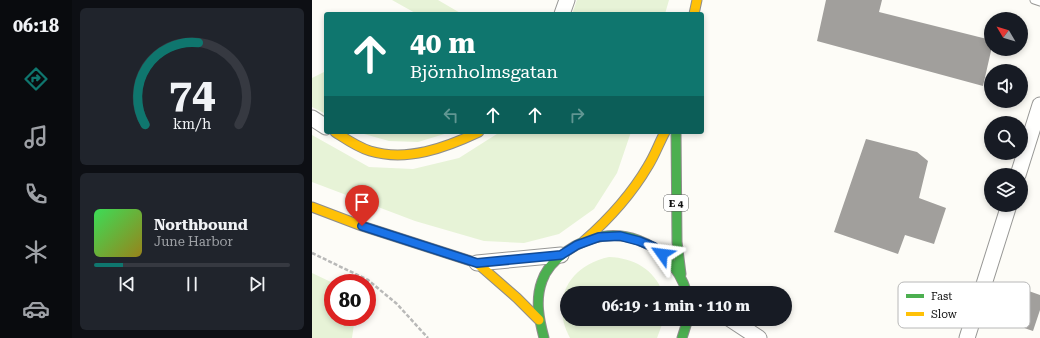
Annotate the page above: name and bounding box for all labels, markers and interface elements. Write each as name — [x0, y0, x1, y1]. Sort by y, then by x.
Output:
north arrow — [984, 12, 1028, 56]
map controls — [984, 12, 1028, 212]
text: 06:18 — [13, 15, 59, 36]
text: 40 m — [410, 27, 475, 60]
icon: ahead — [344, 28, 396, 80]
text: Björnholmsgatan — [410, 61, 558, 82]
button: sound — [984, 64, 1028, 108]
icon: directions — [22, 65, 50, 93]
text: 74 — [169, 68, 215, 117]
icon: left — [440, 104, 462, 126]
icon: ahead — [482, 104, 504, 126]
icon: ahead — [524, 104, 546, 126]
icon: right — [566, 104, 588, 126]
text: km/h — [173, 115, 211, 131]
button: search — [984, 116, 1028, 160]
icon: music — [22, 123, 50, 151]
button: layers — [984, 168, 1028, 212]
icon: phone — [22, 180, 50, 208]
pin — [345, 185, 379, 226]
icon: arrive — [351, 191, 373, 213]
road number: E 4 — [664, 195, 688, 211]
text: Northbound — [154, 216, 248, 234]
position arrow — [641, 233, 683, 275]
text: June Harbor — [154, 234, 233, 249]
icon: climate — [22, 238, 50, 266]
icon: previous — [116, 273, 138, 295]
icon: pause — [181, 273, 203, 295]
icon: next — [246, 273, 268, 295]
speed limit sign: 80 — [324, 274, 376, 326]
legend — [898, 282, 1030, 328]
text: Fast — [931, 290, 952, 303]
icon: car — [22, 295, 50, 323]
text: 06:19 · 1 min · 110 m — [602, 297, 750, 315]
text: Slow — [931, 308, 958, 321]

